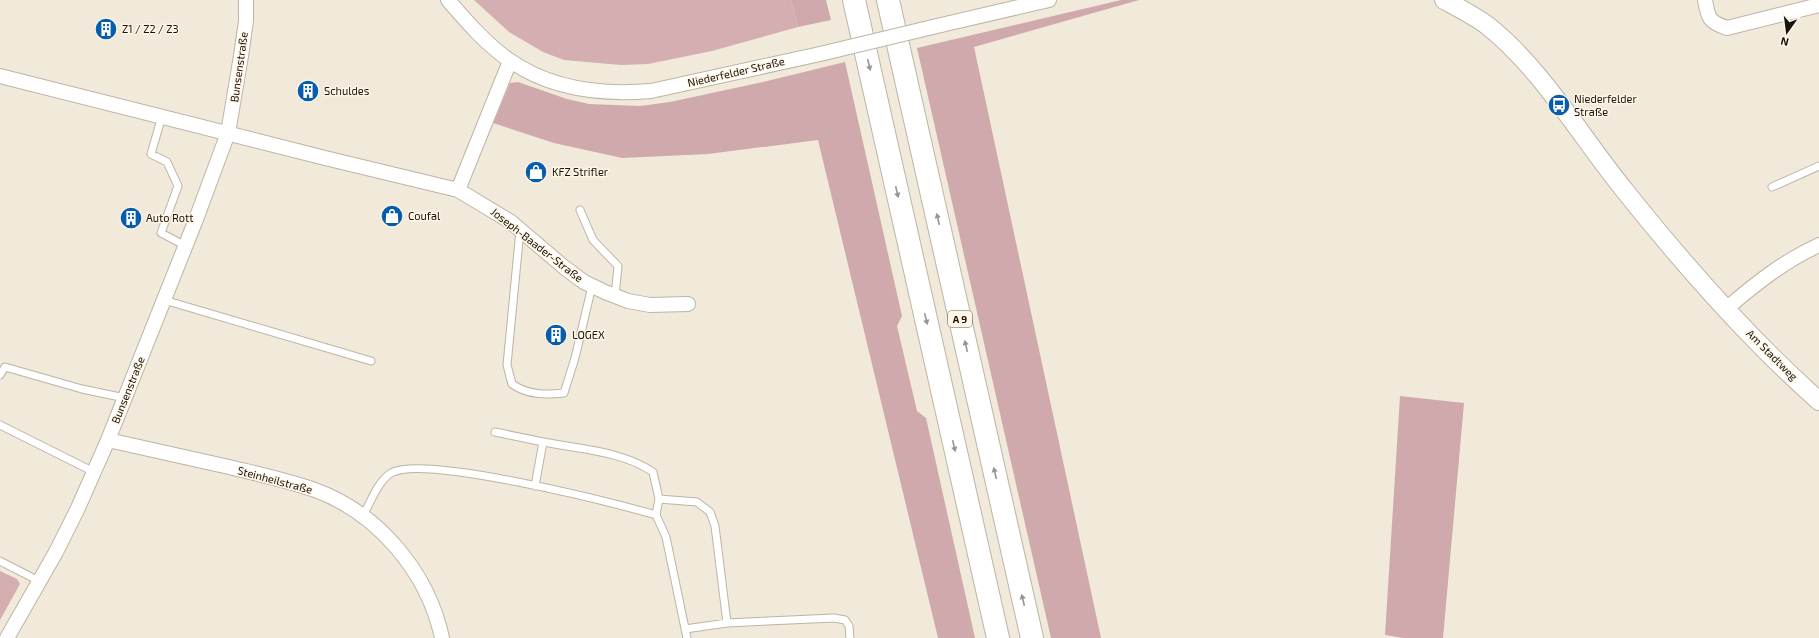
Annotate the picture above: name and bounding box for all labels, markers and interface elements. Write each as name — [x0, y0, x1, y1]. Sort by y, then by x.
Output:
north arrow — [1767, 12, 1807, 52]
building icon: Z1 / Z2 / Z3 — [93, 16, 119, 42]
place label: Z1 / Z2 / Z3 — [122, 22, 179, 35]
street label: Bunsenstraße — [227, 31, 250, 103]
text: N — [1779, 35, 1790, 49]
street label: Niederfelder Straße — [686, 54, 786, 89]
one-way arrow — [866, 60, 872, 72]
building icon: Schuldes — [295, 78, 321, 104]
place label: Schuldes — [324, 84, 370, 97]
bus stop icon: Niederfelder Straße — [1546, 92, 1572, 118]
place label: Niederfelder Straße — [1574, 92, 1637, 118]
shop icon: KFZ Strifler — [523, 159, 549, 185]
place label: KFZ Strifler — [552, 165, 609, 178]
one-way arrow — [895, 186, 901, 198]
shop icon: Coufal — [379, 203, 405, 229]
building icon: Auto Rott — [118, 205, 144, 231]
street label: Joseph-Baader-Straße — [489, 205, 586, 285]
place label: Coufal — [408, 209, 441, 222]
place label: Auto Rott — [146, 211, 193, 224]
one-way arrow — [934, 213, 940, 226]
road number: A 9 — [948, 311, 972, 327]
one-way arrow — [923, 313, 929, 325]
building icon: LOGEX — [543, 322, 569, 348]
street label: Am Stadtweg — [1744, 326, 1801, 383]
place label: LOGEX — [572, 328, 605, 341]
one-way arrow — [963, 340, 969, 352]
street label: Bunsenstraße — [108, 354, 147, 425]
one-way arrow — [952, 440, 958, 452]
street label: Steinheilstraße — [236, 463, 314, 496]
one-way arrow — [991, 467, 997, 479]
one-way arrow — [1020, 594, 1026, 606]

